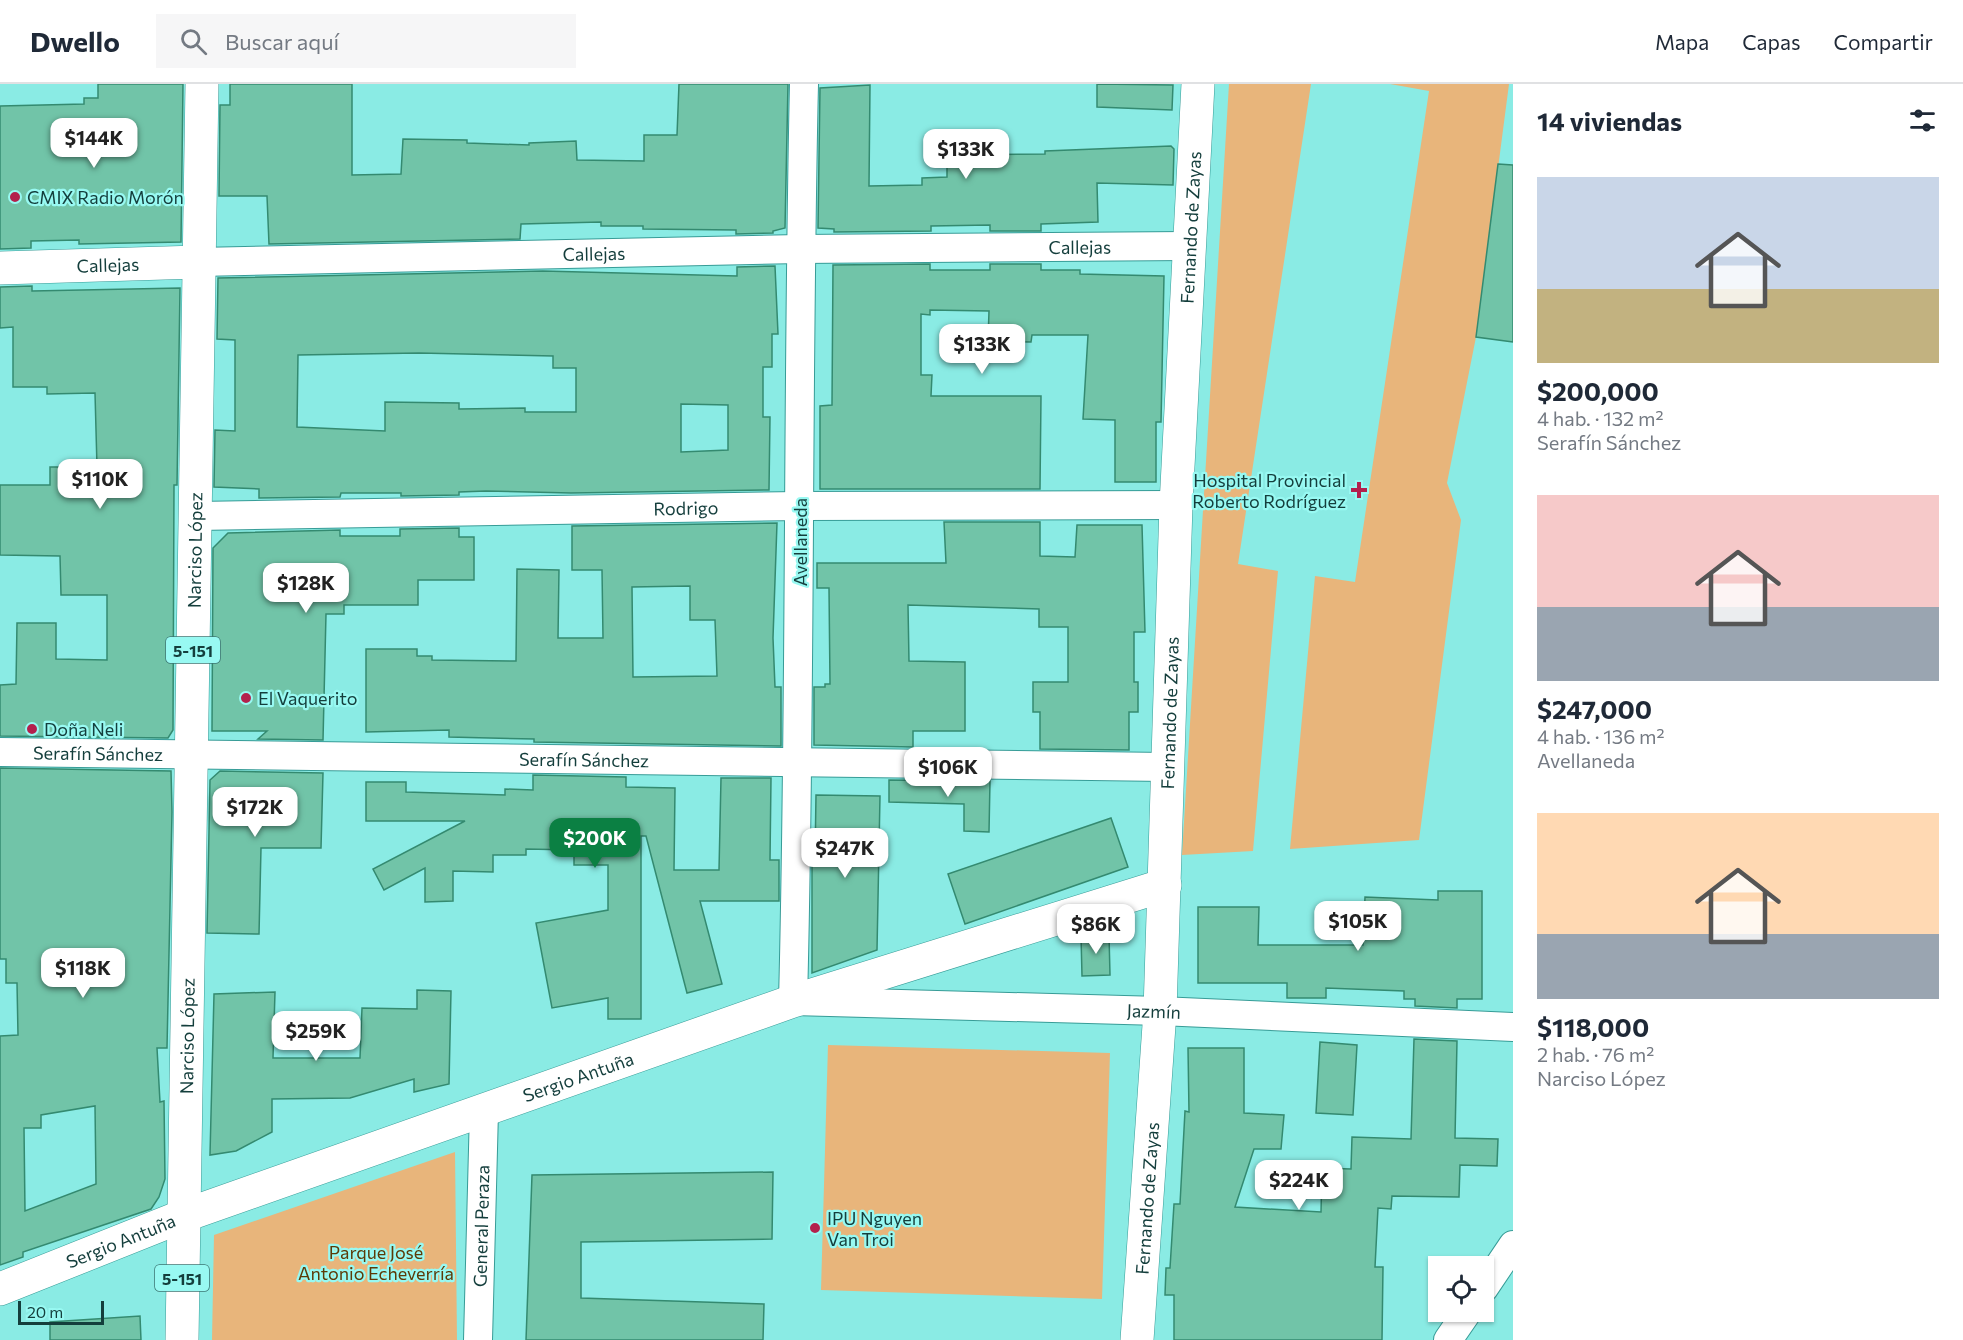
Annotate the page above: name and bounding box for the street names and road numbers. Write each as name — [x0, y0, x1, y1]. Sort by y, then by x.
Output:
street label: Fernando de Zayas — [1176, 151, 1205, 304]
street label: Callejas — [1048, 236, 1111, 258]
street label: Callejas — [562, 242, 625, 265]
street label: Callejas — [76, 253, 140, 277]
street label: Narciso López — [183, 492, 207, 608]
street label: Rodrigo — [653, 496, 719, 519]
street label: Avellaneda — [789, 498, 811, 586]
street label: Fernando de Zayas — [1156, 636, 1183, 790]
road number: 5-151 — [166, 637, 220, 663]
street label: Serafín Sánchez — [33, 741, 163, 765]
street label: Serafín Sánchez — [519, 748, 649, 771]
street label: Narciso López — [175, 978, 199, 1094]
street label: Jazmín — [1126, 999, 1181, 1023]
street label: Sergio Antuña — [520, 1047, 636, 1106]
street label: Fernando de Zayas — [1131, 1121, 1163, 1275]
street label: General Peraza — [468, 1165, 494, 1287]
street label: Sergio Antuña — [63, 1209, 179, 1273]
road number: 5-151 — [155, 1265, 209, 1291]

